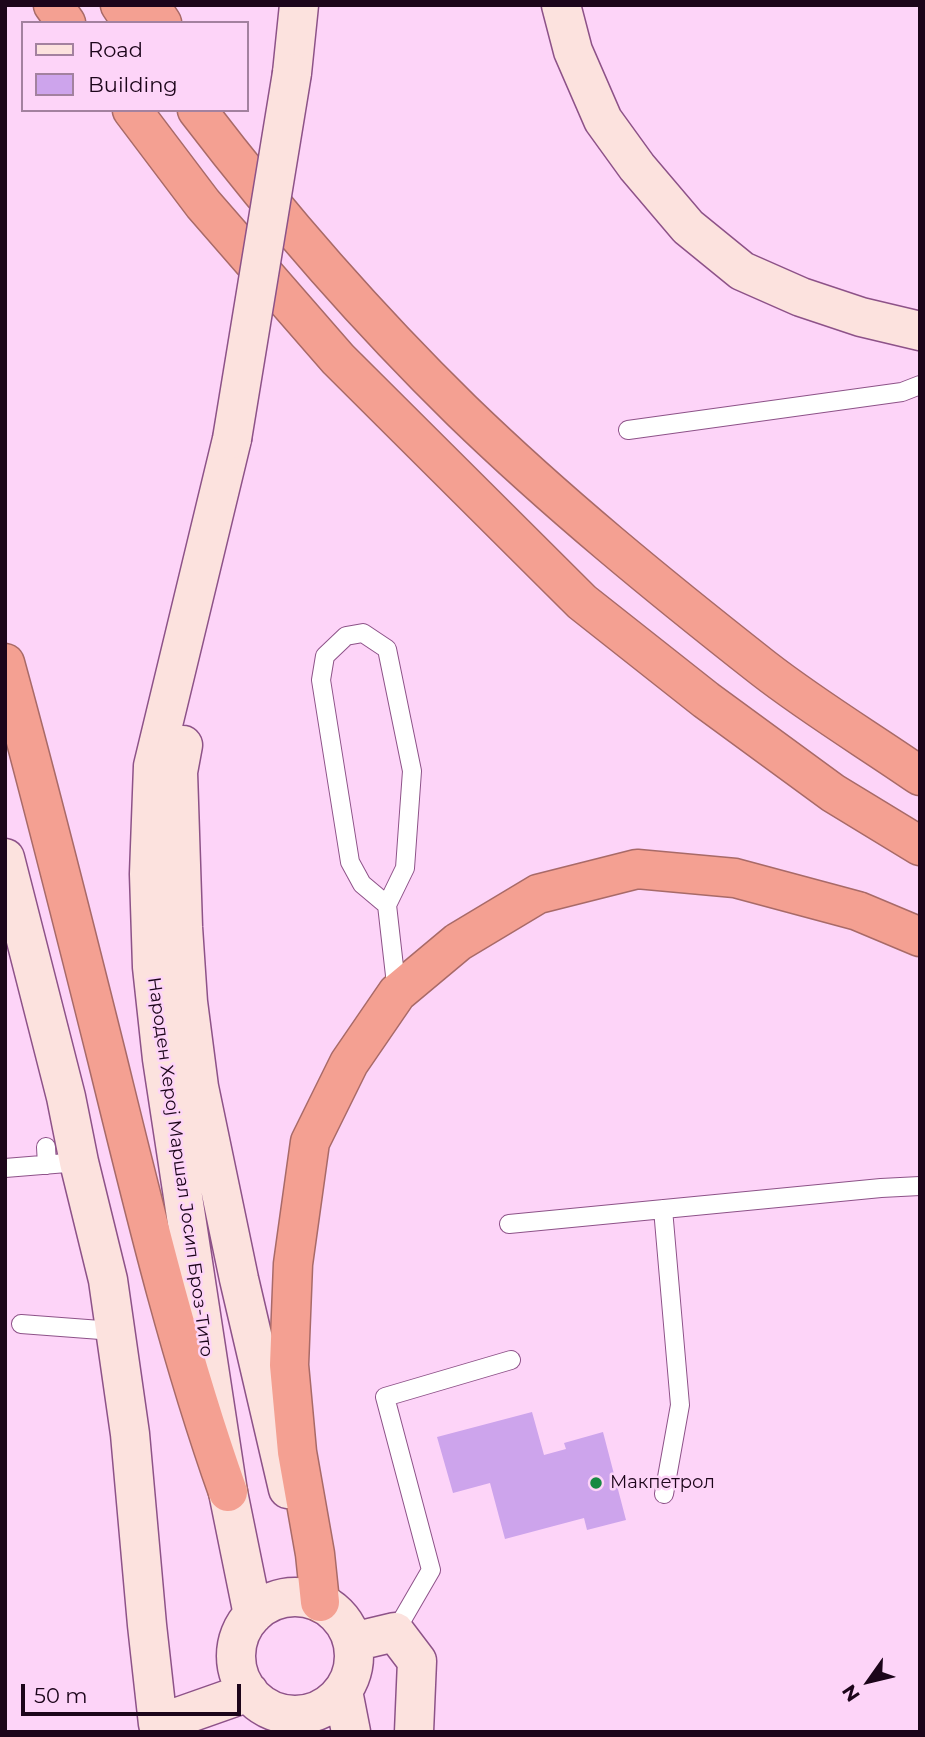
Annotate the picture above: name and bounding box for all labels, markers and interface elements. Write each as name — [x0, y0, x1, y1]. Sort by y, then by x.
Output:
legend — [21, 21, 248, 112]
text: Road — [88, 37, 143, 62]
text: Building — [88, 72, 178, 97]
street label: Народен Херој Маршал Јосип Броз-Тито — [143, 976, 217, 1358]
place label: Макпетрол — [610, 1472, 715, 1494]
marker: Макпетрол — [588, 1475, 604, 1491]
north arrow — [834, 1646, 904, 1716]
scale bar — [24, 1670, 245, 1714]
text: N — [837, 1680, 865, 1706]
text: 50 m — [34, 1683, 88, 1708]

